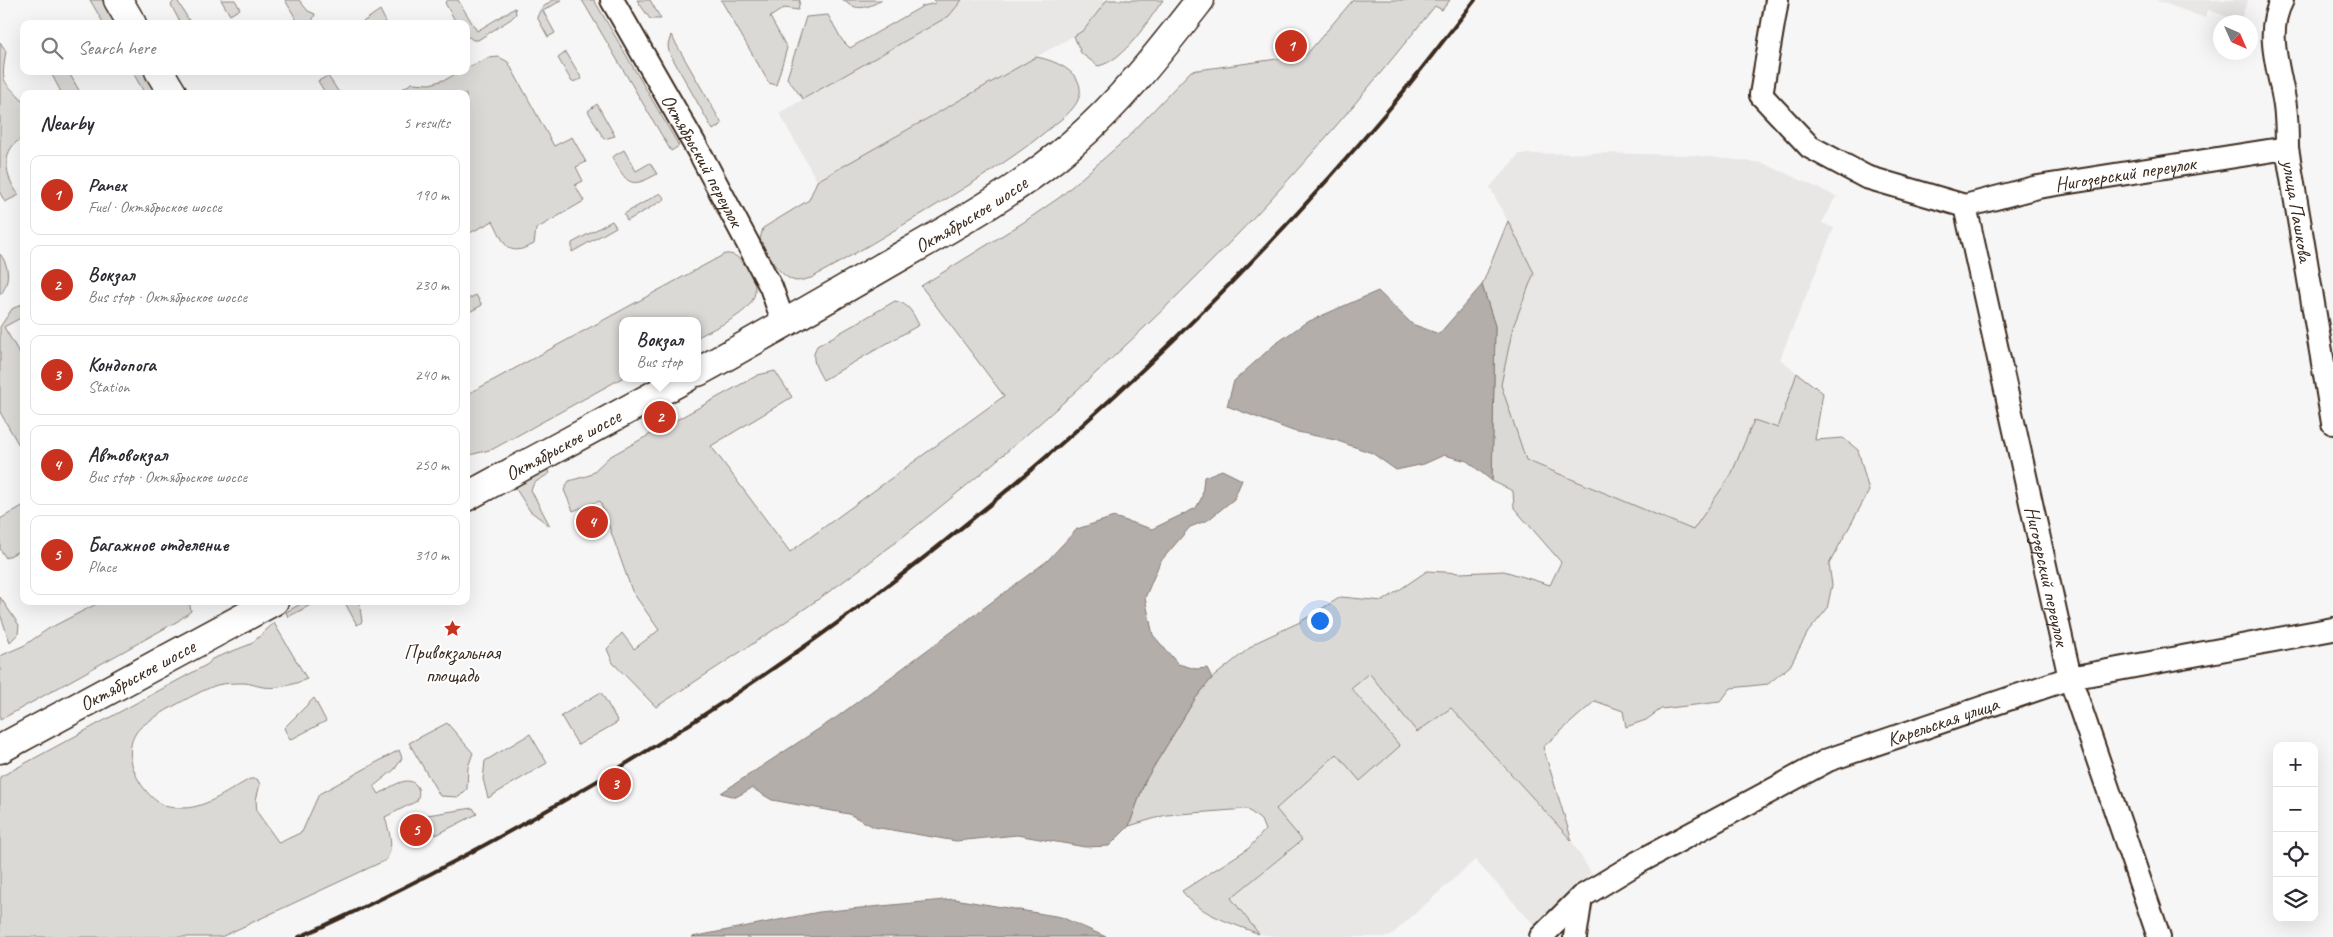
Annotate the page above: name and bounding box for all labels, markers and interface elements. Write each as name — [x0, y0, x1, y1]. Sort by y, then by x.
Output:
north arrow — [2213, 15, 2258, 60]
search box — [20, 20, 470, 75]
pin: 1 — [1275, 27, 1307, 65]
icon: search — [38, 34, 66, 62]
text: Search here — [78, 36, 155, 60]
street label: Октябрьский переулок — [656, 89, 750, 232]
text: Nearby — [40, 110, 93, 136]
text: 5 results — [403, 113, 450, 133]
street label: Нигозерский переулок — [2053, 150, 2199, 197]
street label: улица Пашкова — [2276, 157, 2319, 266]
street label: Октябрьское шоссе — [910, 169, 1033, 259]
text: Panex — [88, 173, 126, 197]
text: 1 — [53, 185, 61, 205]
text: 190 m — [415, 185, 449, 205]
text: Fuel · Октябрьское шоссе — [88, 197, 222, 217]
text: Вокзал — [88, 263, 135, 287]
text: 2 — [53, 275, 61, 295]
text: 230 m — [415, 275, 449, 295]
text: Bus stop · Октябрьское шоссе — [88, 287, 247, 307]
popup — [619, 317, 701, 382]
text: Вокзал — [637, 328, 683, 352]
text: Bus stop — [637, 352, 683, 372]
text: Кондопога — [88, 353, 156, 377]
text: 3 — [53, 365, 61, 385]
text: 240 m — [415, 365, 449, 385]
text: Station — [88, 377, 130, 397]
pin: 2 — [644, 398, 676, 436]
street label: Октябрьское шоссе — [501, 403, 626, 486]
text: Автовокзал — [88, 443, 168, 467]
text: 4 — [53, 455, 61, 475]
text: 250 m — [415, 455, 449, 475]
text: Bus stop · Октябрьское шоссе — [88, 467, 247, 487]
pin: 4 — [576, 503, 608, 541]
street label: Нигозерский переулок — [2020, 504, 2075, 650]
text: Багажное отделение — [88, 533, 228, 557]
text: 5 — [54, 545, 60, 565]
text: 310 m — [415, 545, 449, 565]
text: Place — [88, 557, 116, 577]
your location — [1307, 608, 1333, 634]
place icon: Привокзальная площадь — [442, 618, 462, 638]
street label: Октябрьское шоссе — [75, 633, 201, 716]
place label: Привокзальная площадь — [404, 640, 502, 688]
street label: Карельская улица — [1883, 690, 2003, 752]
map controls — [2273, 742, 2318, 922]
button: + — [2273, 742, 2318, 787]
pin: 3 — [599, 765, 631, 803]
button: − — [2273, 787, 2318, 832]
pin: 5 — [400, 811, 432, 849]
button: locate — [2273, 832, 2318, 877]
button: layers — [2273, 877, 2318, 922]

